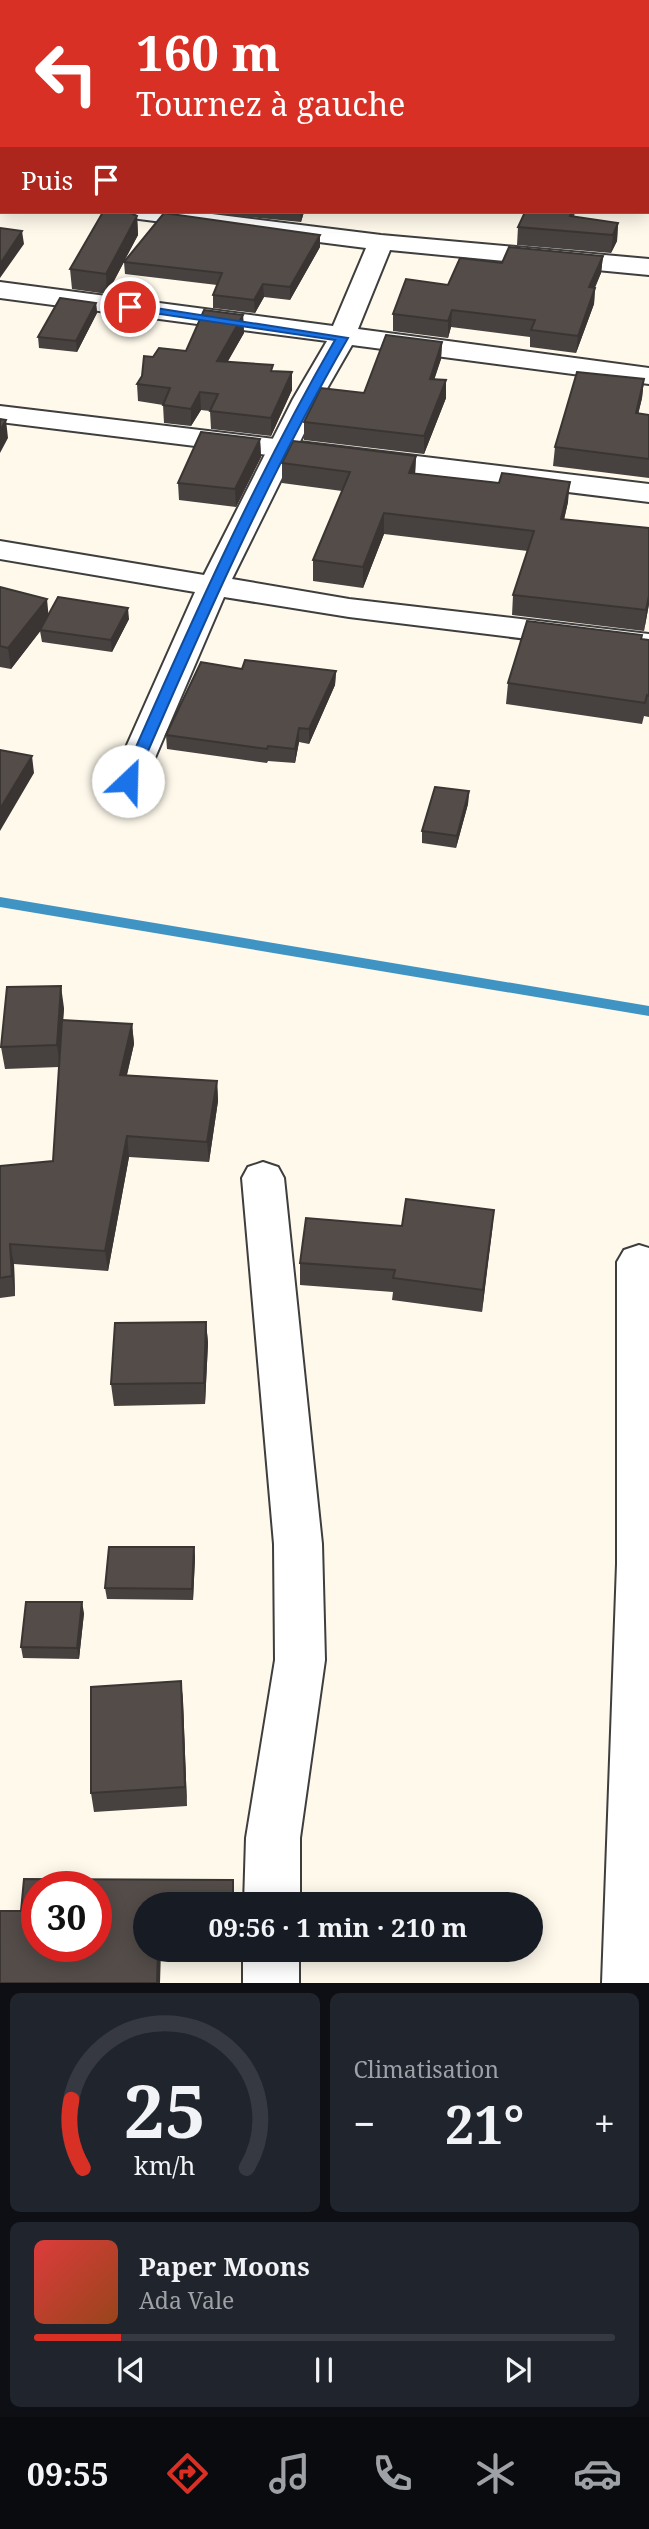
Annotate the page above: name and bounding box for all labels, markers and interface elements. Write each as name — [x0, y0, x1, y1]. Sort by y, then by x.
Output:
text: 160 m — [136, 19, 280, 85]
icon: left — [21, 28, 112, 119]
text: Tournez à gauche — [136, 82, 405, 125]
icon: arrive — [87, 161, 125, 199]
text: Puis — [21, 162, 73, 198]
pin — [100, 277, 160, 337]
icon: arrive — [111, 288, 149, 326]
position arrow — [91, 744, 165, 818]
speed limit sign: 30 — [21, 1871, 112, 1962]
text: 09:56 · 1 min · 210 m — [208, 1909, 468, 1945]
text: Climatisation — [354, 2053, 499, 2085]
text: 25 — [124, 2061, 206, 2160]
text: 21° — [445, 2088, 524, 2159]
text: − — [354, 2097, 376, 2149]
text: + — [594, 2097, 615, 2149]
text: km/h — [134, 2148, 196, 2182]
text: Paper Moons — [139, 2248, 310, 2284]
text: Ada Vale — [139, 2284, 234, 2316]
icon: previous — [112, 2351, 150, 2389]
icon: pause — [305, 2351, 343, 2389]
icon: next — [499, 2351, 537, 2389]
icon: directions — [163, 2449, 212, 2498]
icon: music — [265, 2449, 314, 2498]
icon: phone — [368, 2449, 417, 2498]
icon: climate — [471, 2449, 520, 2498]
icon: car — [573, 2449, 622, 2498]
text: 09:55 — [27, 2452, 109, 2495]

